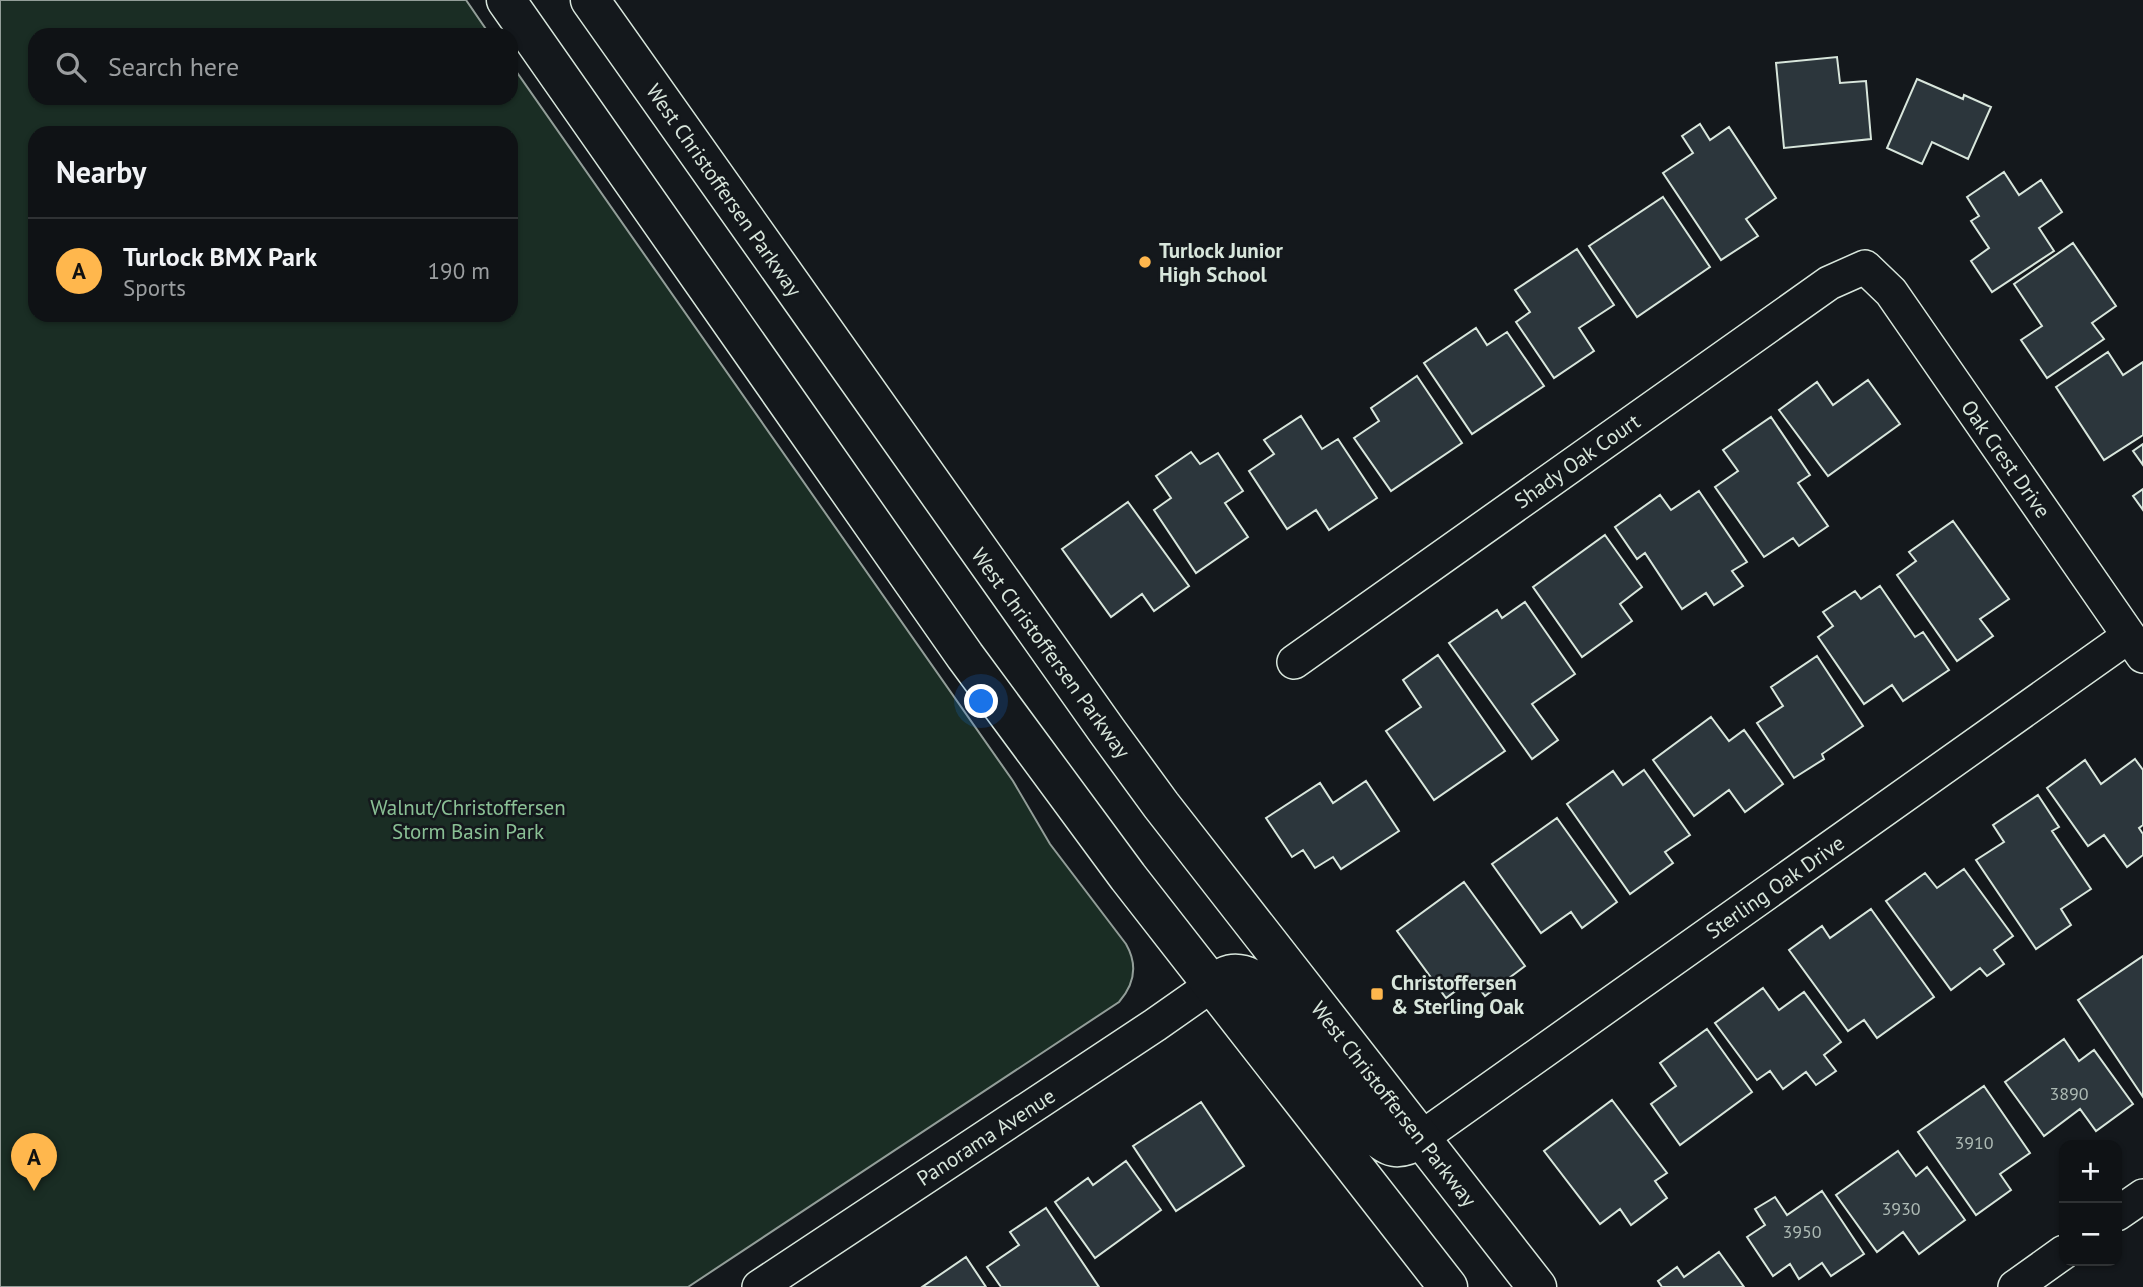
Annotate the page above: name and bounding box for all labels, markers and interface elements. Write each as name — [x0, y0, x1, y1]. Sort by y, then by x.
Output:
search box — [28, 28, 518, 105]
icon: search — [52, 48, 90, 86]
text: Search here — [108, 50, 239, 83]
street label: West Christoffersen Parkway — [640, 78, 808, 302]
text: Nearby — [56, 152, 146, 191]
place label: Turlock Junior High School — [1159, 237, 1284, 288]
text: Turlock BMX Park — [123, 240, 317, 273]
marker: Turlock Junior High School — [1137, 254, 1153, 270]
text: A — [72, 256, 86, 285]
text: 190 m — [428, 256, 490, 285]
text: Sports — [123, 273, 186, 302]
street label: Oak Crest Drive — [1955, 395, 2057, 523]
street label: Shady Oak Court — [1509, 408, 1645, 514]
street label: West Christoffersen Parkway — [966, 542, 1137, 764]
your location — [964, 684, 998, 718]
park label: Walnut/Christoffersen Storm Basin Park — [370, 794, 566, 845]
street label: Sterling Oak Drive — [1701, 829, 1849, 945]
place label: Christoffersen & Sterling Oak — [1391, 969, 1525, 1020]
marker: Christoffersen & Sterling Oak — [1369, 986, 1385, 1002]
street label: West Christoffersen Parkway — [1305, 996, 1483, 1212]
street label: Panorama Avenue — [912, 1082, 1060, 1192]
house number: 3890 — [2049, 1082, 2089, 1105]
house number: 3910 — [1954, 1131, 1994, 1154]
pin: A — [11, 1133, 57, 1191]
map controls — [2059, 1140, 2122, 1266]
button: + — [2059, 1140, 2122, 1203]
house number: 3930 — [1881, 1197, 1921, 1220]
button: − — [2059, 1203, 2122, 1266]
house number: 3950 — [1782, 1220, 1822, 1243]

